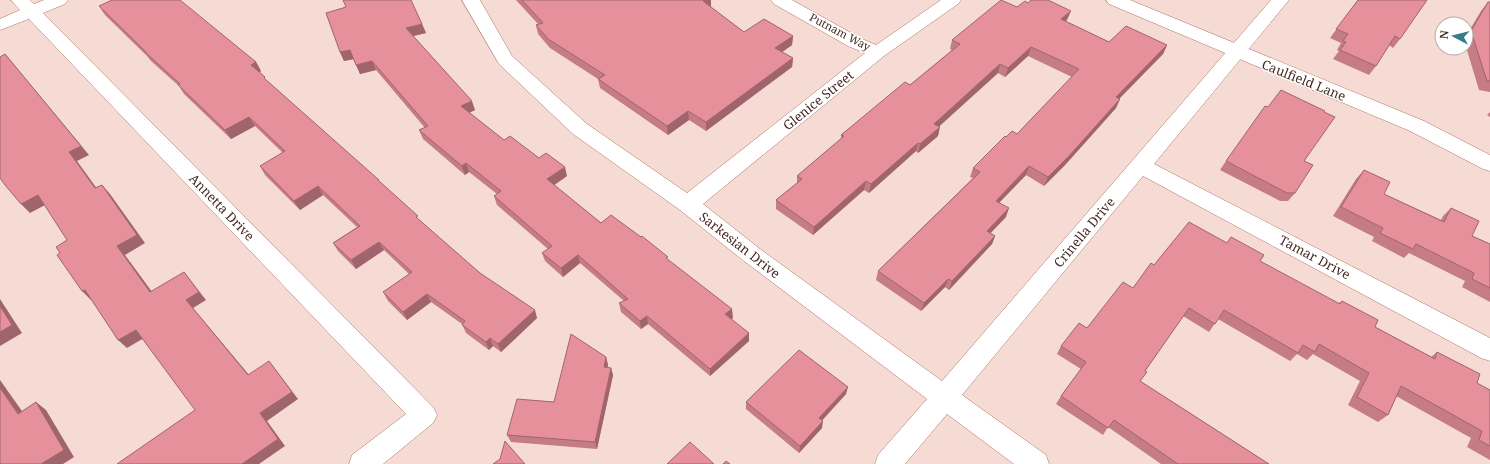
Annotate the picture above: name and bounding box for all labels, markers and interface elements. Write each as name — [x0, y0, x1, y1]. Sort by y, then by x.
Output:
street label: Putnam Way — [807, 9, 874, 54]
north arrow — [1434, 16, 1474, 56]
text: N — [1436, 29, 1452, 40]
street label: Caulfield Lane — [1259, 55, 1349, 105]
street label: Glenice Street — [779, 66, 857, 134]
street label: Annetta Drive — [185, 169, 259, 245]
street label: Crinella Drive — [1049, 193, 1119, 271]
street label: Sarkesian Drive — [696, 208, 784, 282]
street label: Tamar Drive — [1276, 231, 1354, 283]

